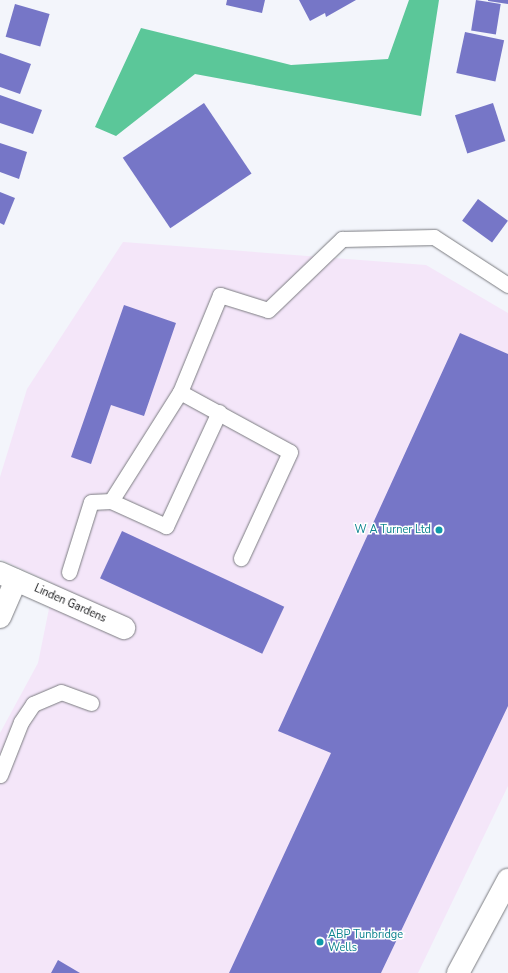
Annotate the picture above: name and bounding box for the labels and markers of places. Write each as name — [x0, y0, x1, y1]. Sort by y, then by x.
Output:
place label: W A Turner Ltd — [355, 523, 431, 537]
marker: W A Turner Ltd — [434, 525, 444, 535]
place label: ABP Tunbridge Wells — [328, 929, 403, 955]
marker: ABP Tunbridge Wells — [315, 937, 325, 947]

